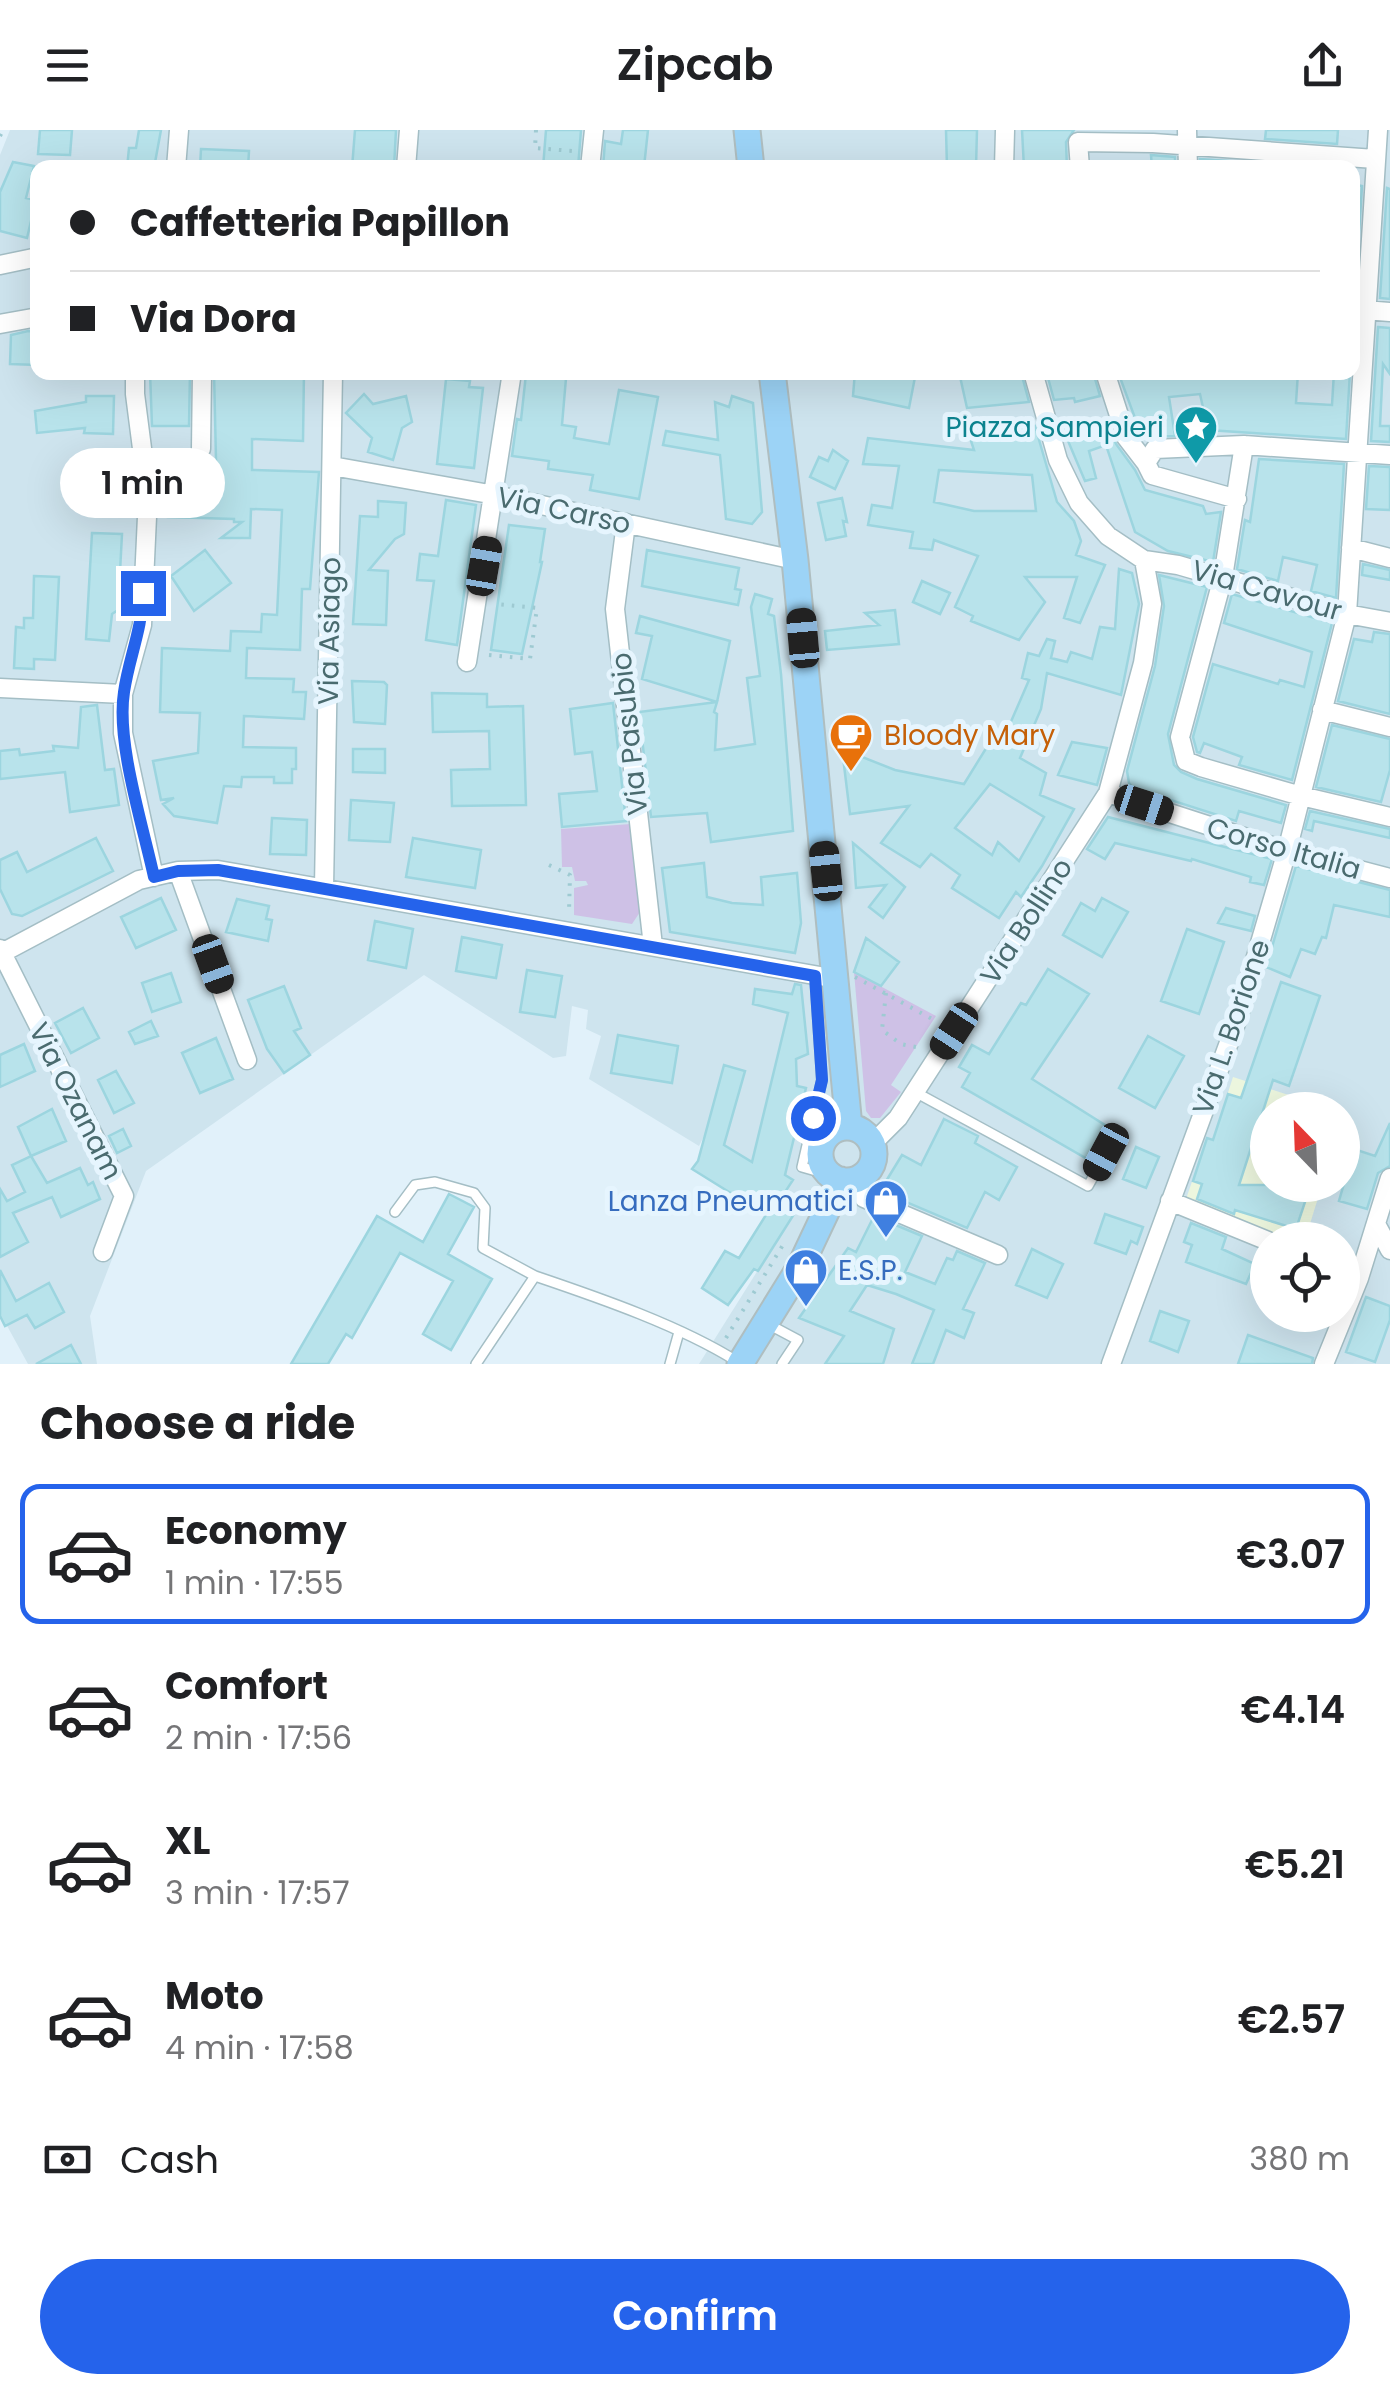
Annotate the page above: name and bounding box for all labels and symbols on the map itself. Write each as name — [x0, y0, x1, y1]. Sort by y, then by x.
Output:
place icon: Piazza Sampieri — [1173, 404, 1219, 465]
place label: Piazza Sampieri — [945, 408, 1164, 447]
callout: 1 min — [61, 448, 226, 518]
street label: Via Carso — [493, 477, 634, 544]
car — [464, 534, 504, 598]
street label: Via Cavour — [1187, 550, 1347, 631]
street label: Via Asiago — [309, 556, 350, 706]
route end — [121, 571, 166, 616]
car — [785, 607, 821, 669]
street label: Via Pasubio — [602, 651, 657, 817]
cafe icon: Bloody Mary — [828, 712, 874, 773]
place label: Bloody Mary — [884, 716, 1056, 755]
car — [1111, 781, 1177, 829]
street label: Corso Italia — [1202, 808, 1366, 889]
car — [808, 840, 844, 902]
street label: Via Bollino — [971, 850, 1082, 992]
car — [189, 931, 237, 997]
street label: Via L. Borione — [1183, 934, 1280, 1120]
car — [925, 998, 983, 1064]
street label: Via Ozanam — [19, 1016, 132, 1187]
north arrow — [1250, 1092, 1360, 1202]
route start — [791, 1096, 836, 1141]
car — [1079, 1118, 1133, 1186]
shop icon: Lanza Pneumatici — [863, 1178, 909, 1239]
place label: Lanza Pneumatici — [608, 1182, 854, 1221]
shop icon: E.S.P. — [783, 1247, 829, 1308]
place label: E.S.P. — [838, 1251, 903, 1290]

